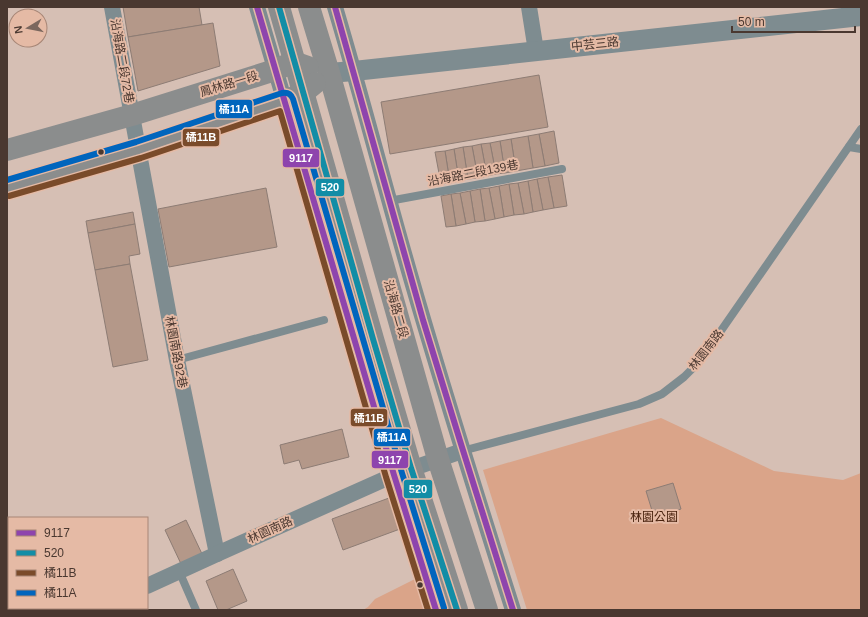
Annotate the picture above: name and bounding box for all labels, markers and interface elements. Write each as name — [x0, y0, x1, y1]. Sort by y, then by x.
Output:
north arrow — [8, 8, 48, 48]
scale bar — [732, 8, 855, 34]
text: 50 m — [738, 15, 765, 29]
street label: 沿海路二段72巷 — [108, 18, 136, 104]
text: N — [12, 25, 25, 35]
street label: 中芸三路 — [570, 35, 620, 53]
street label: 鳳林路一段 — [198, 69, 260, 99]
line badge: 橘11A — [215, 99, 253, 119]
text: 橘11A — [219, 103, 249, 115]
line badge: 橘11B — [182, 128, 220, 147]
text: 橘11B — [186, 131, 216, 143]
unlabelled marker — [96, 147, 106, 157]
line badge: 9117 — [282, 148, 320, 168]
text: 9117 — [289, 152, 313, 164]
street label: 沿海路二段139巷 — [426, 157, 520, 189]
line badge: 520 — [315, 178, 345, 197]
text: 520 — [321, 181, 339, 193]
street label: 沿海路二段 — [381, 278, 411, 340]
street label: 林園南路92巷 — [162, 315, 190, 389]
street label: 林園南路 — [686, 327, 726, 373]
line badge: 橘11B — [350, 408, 388, 427]
text: 橘11B — [354, 412, 384, 424]
line badge: 橘11A — [373, 428, 411, 447]
text: 橘11A — [377, 431, 407, 443]
line badge: 9117 — [371, 450, 409, 469]
text: 9117 — [378, 454, 402, 466]
line badge: 520 — [403, 479, 433, 499]
text: 520 — [409, 483, 427, 495]
park label: 林園公園 — [630, 510, 678, 524]
street label: 林園南路 — [245, 514, 295, 546]
legend — [8, 517, 148, 609]
text: 9117 — [44, 526, 70, 540]
text: 520 — [44, 546, 64, 560]
text: 橘11B — [44, 566, 76, 580]
unlabelled marker — [415, 580, 425, 590]
text: 橘11A — [44, 586, 76, 600]

